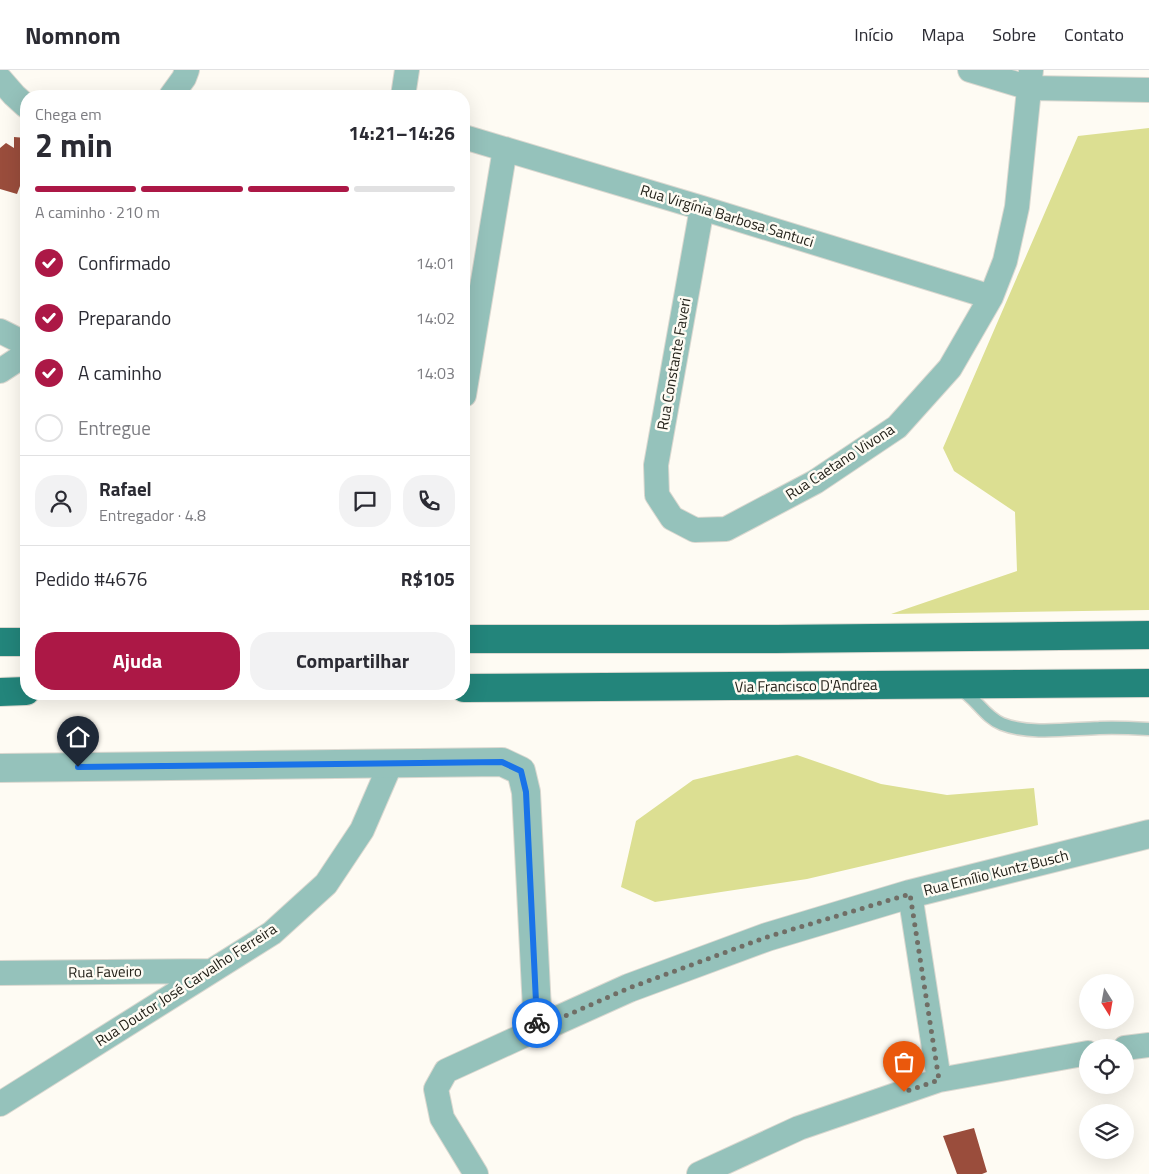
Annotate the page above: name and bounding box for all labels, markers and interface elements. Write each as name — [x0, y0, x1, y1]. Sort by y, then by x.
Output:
text: Nomnom — [25, 17, 121, 53]
text: Início — [854, 21, 894, 48]
text: Mapa — [922, 21, 964, 48]
text: Sobre — [992, 21, 1036, 48]
text: Contato — [1064, 21, 1124, 48]
text: Chega em — [35, 102, 102, 126]
text: 14:21–14:26 — [348, 118, 455, 147]
text: 2 min — [35, 121, 113, 169]
street label: Rua Virgínia Barbosa Santuci — [637, 178, 817, 253]
text: A caminho · 210 m — [35, 200, 160, 224]
text: Confirmado — [78, 248, 171, 277]
icon: check — [35, 249, 63, 277]
text: 14:01 — [416, 251, 455, 275]
street label: Rua Constante Faveri — [651, 296, 696, 432]
text: Preparando — [78, 303, 171, 332]
icon: check — [35, 304, 63, 332]
text: 14:02 — [416, 306, 455, 330]
text: A caminho — [78, 358, 162, 387]
icon: check — [35, 359, 63, 387]
text: 14:03 — [416, 361, 455, 385]
text: Entregue — [78, 413, 151, 442]
street label: Rua Caetano Vivona — [781, 417, 899, 505]
text: Rafael — [99, 474, 152, 503]
button: person — [35, 475, 87, 527]
button: chat — [339, 475, 391, 527]
button: phone — [403, 475, 455, 527]
text: Entregador · 4.8 — [99, 503, 206, 527]
text: Pedido #4676 — [35, 564, 147, 593]
text: R$105 — [401, 564, 455, 593]
button: Ajuda — [35, 632, 240, 690]
button: Compartilhar — [250, 632, 455, 690]
street label: Via Francisco D'Andrea — [734, 673, 878, 698]
pin — [57, 716, 99, 767]
icon: home — [64, 723, 92, 751]
street label: Rua Emílio Kuntz Busch — [921, 843, 1071, 902]
street label: Rua Doutor José Carvalho Ferreira — [90, 917, 281, 1052]
street label: Rua Faveiro — [68, 959, 142, 984]
north arrow — [1079, 974, 1134, 1029]
map controls — [1079, 974, 1134, 1159]
courier — [512, 998, 562, 1048]
icon: bike — [523, 1009, 551, 1037]
button: locate — [1079, 1039, 1134, 1094]
pin — [883, 1041, 925, 1092]
icon: bag — [890, 1048, 918, 1076]
button: layers — [1079, 1104, 1134, 1159]

